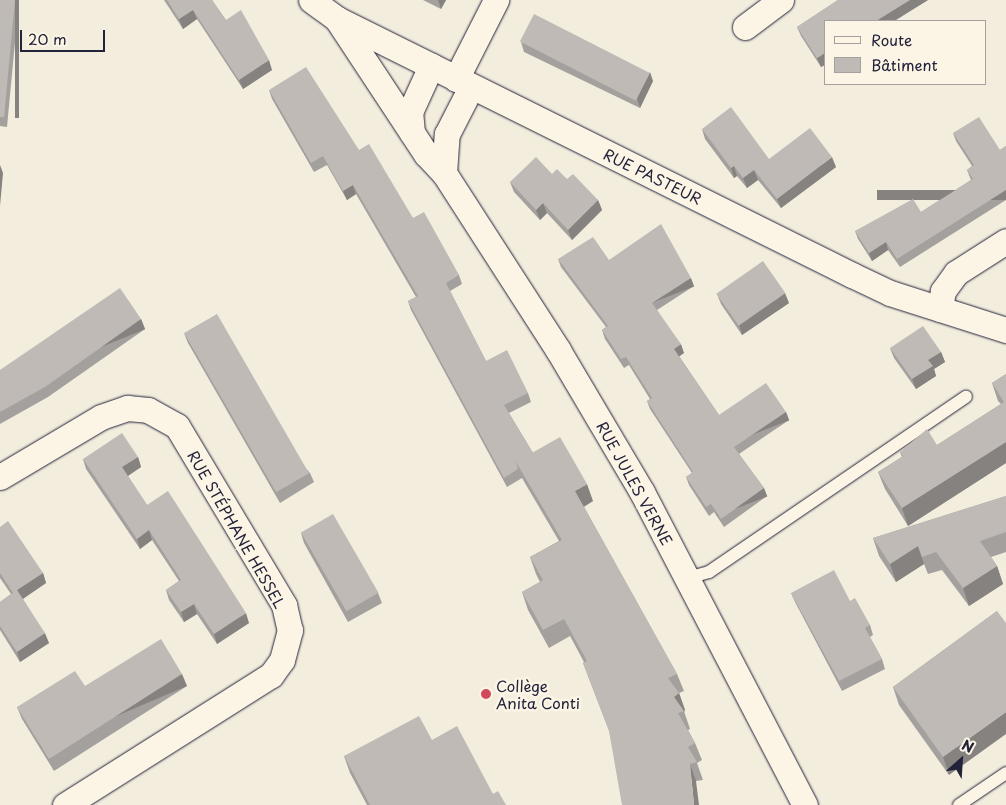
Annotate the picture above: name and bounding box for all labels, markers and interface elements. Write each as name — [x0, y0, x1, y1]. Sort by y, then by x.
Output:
scale bar — [22, 20, 108, 52]
legend — [824, 20, 986, 85]
text: 20 m — [28, 27, 67, 50]
text: Route — [871, 28, 912, 51]
text: Bâtiment — [871, 53, 938, 76]
street label: RUE PASTEUR — [600, 144, 706, 208]
street label: RUE JULES VERNE — [593, 417, 677, 549]
street label: RUE STÉPHANE HESSEL — [184, 446, 290, 612]
place label: Collège Anita Conti — [496, 676, 580, 711]
marker: Collège Anita Conti — [480, 688, 492, 700]
text: N — [958, 734, 977, 758]
north arrow — [936, 735, 986, 785]

